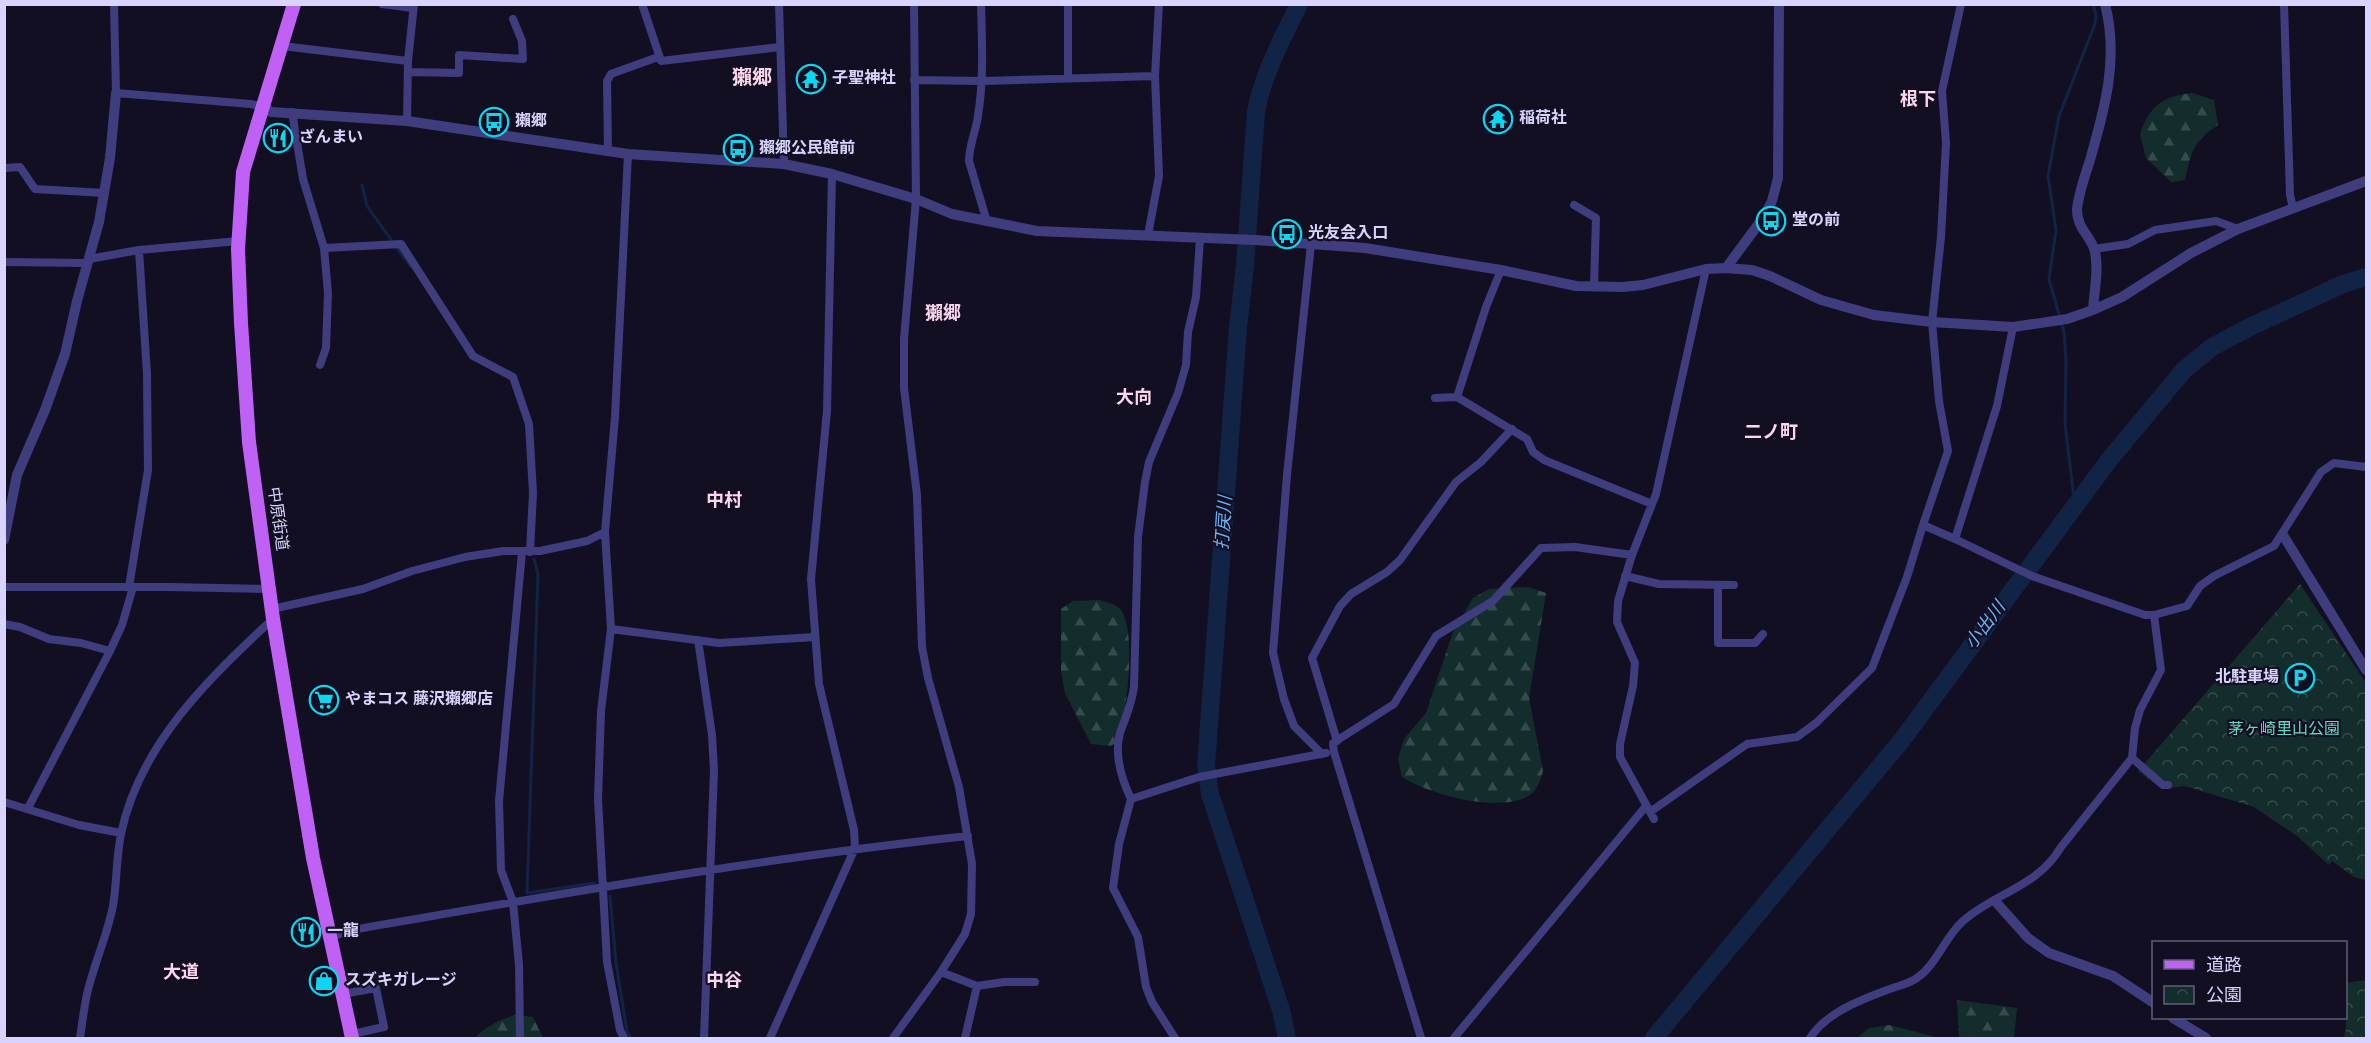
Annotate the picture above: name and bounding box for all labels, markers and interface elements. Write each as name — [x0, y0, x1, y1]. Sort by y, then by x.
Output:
temple icon: 子聖神社 — [795, 63, 827, 95]
district label: 獺郷 — [732, 66, 772, 92]
place label: 子聖神社 — [832, 68, 896, 89]
district label: 根下 — [1900, 89, 1936, 112]
temple icon: 稲荷社 — [1482, 103, 1514, 135]
bus stop icon: 獺郷 — [478, 106, 510, 138]
place label: 稲荷社 — [1519, 108, 1567, 129]
place label: 獺郷 — [515, 112, 547, 132]
restaurant icon: ざんまい — [262, 122, 294, 154]
place label: ざんまい — [299, 128, 363, 148]
bus stop icon: 獺郷公民館前 — [722, 133, 754, 165]
place label: 獺郷公民館前 — [759, 139, 855, 159]
bus stop icon: 堂の前 — [1755, 205, 1787, 237]
place label: 堂の前 — [1792, 211, 1840, 231]
bus stop icon: 光友会入口 — [1271, 218, 1303, 250]
place label: 光友会入口 — [1308, 224, 1388, 244]
district label: 獺郷 — [925, 303, 961, 326]
district label: 大向 — [1116, 387, 1152, 410]
district label: 二ノ町 — [1744, 422, 1798, 445]
street label: 中原街道 — [263, 486, 291, 552]
district label: 中村 — [706, 490, 742, 513]
water label: 打戻川 — [1212, 493, 1238, 551]
water label: 小出川 — [1961, 596, 2013, 654]
parking icon: 北駐車場 — [2284, 662, 2316, 694]
place label: 北駐車場 — [2215, 668, 2279, 688]
supermarket icon: やまコス 藤沢獺郷店 — [308, 684, 340, 716]
place label: やまコス 藤沢獺郷店 — [345, 690, 493, 710]
park label: 茅ヶ崎里山公園 — [2228, 720, 2340, 740]
restaurant icon: 一龍 — [290, 916, 322, 948]
place label: 一龍 — [327, 922, 359, 942]
legend — [2152, 941, 2347, 1019]
text: 道路 — [2206, 955, 2242, 978]
district label: 大道 — [163, 962, 199, 985]
shop icon: スズキガレージ — [308, 965, 340, 997]
district label: 中谷 — [706, 970, 742, 993]
place label: スズキガレージ — [345, 971, 457, 991]
text: 公園 — [2206, 985, 2242, 1008]

